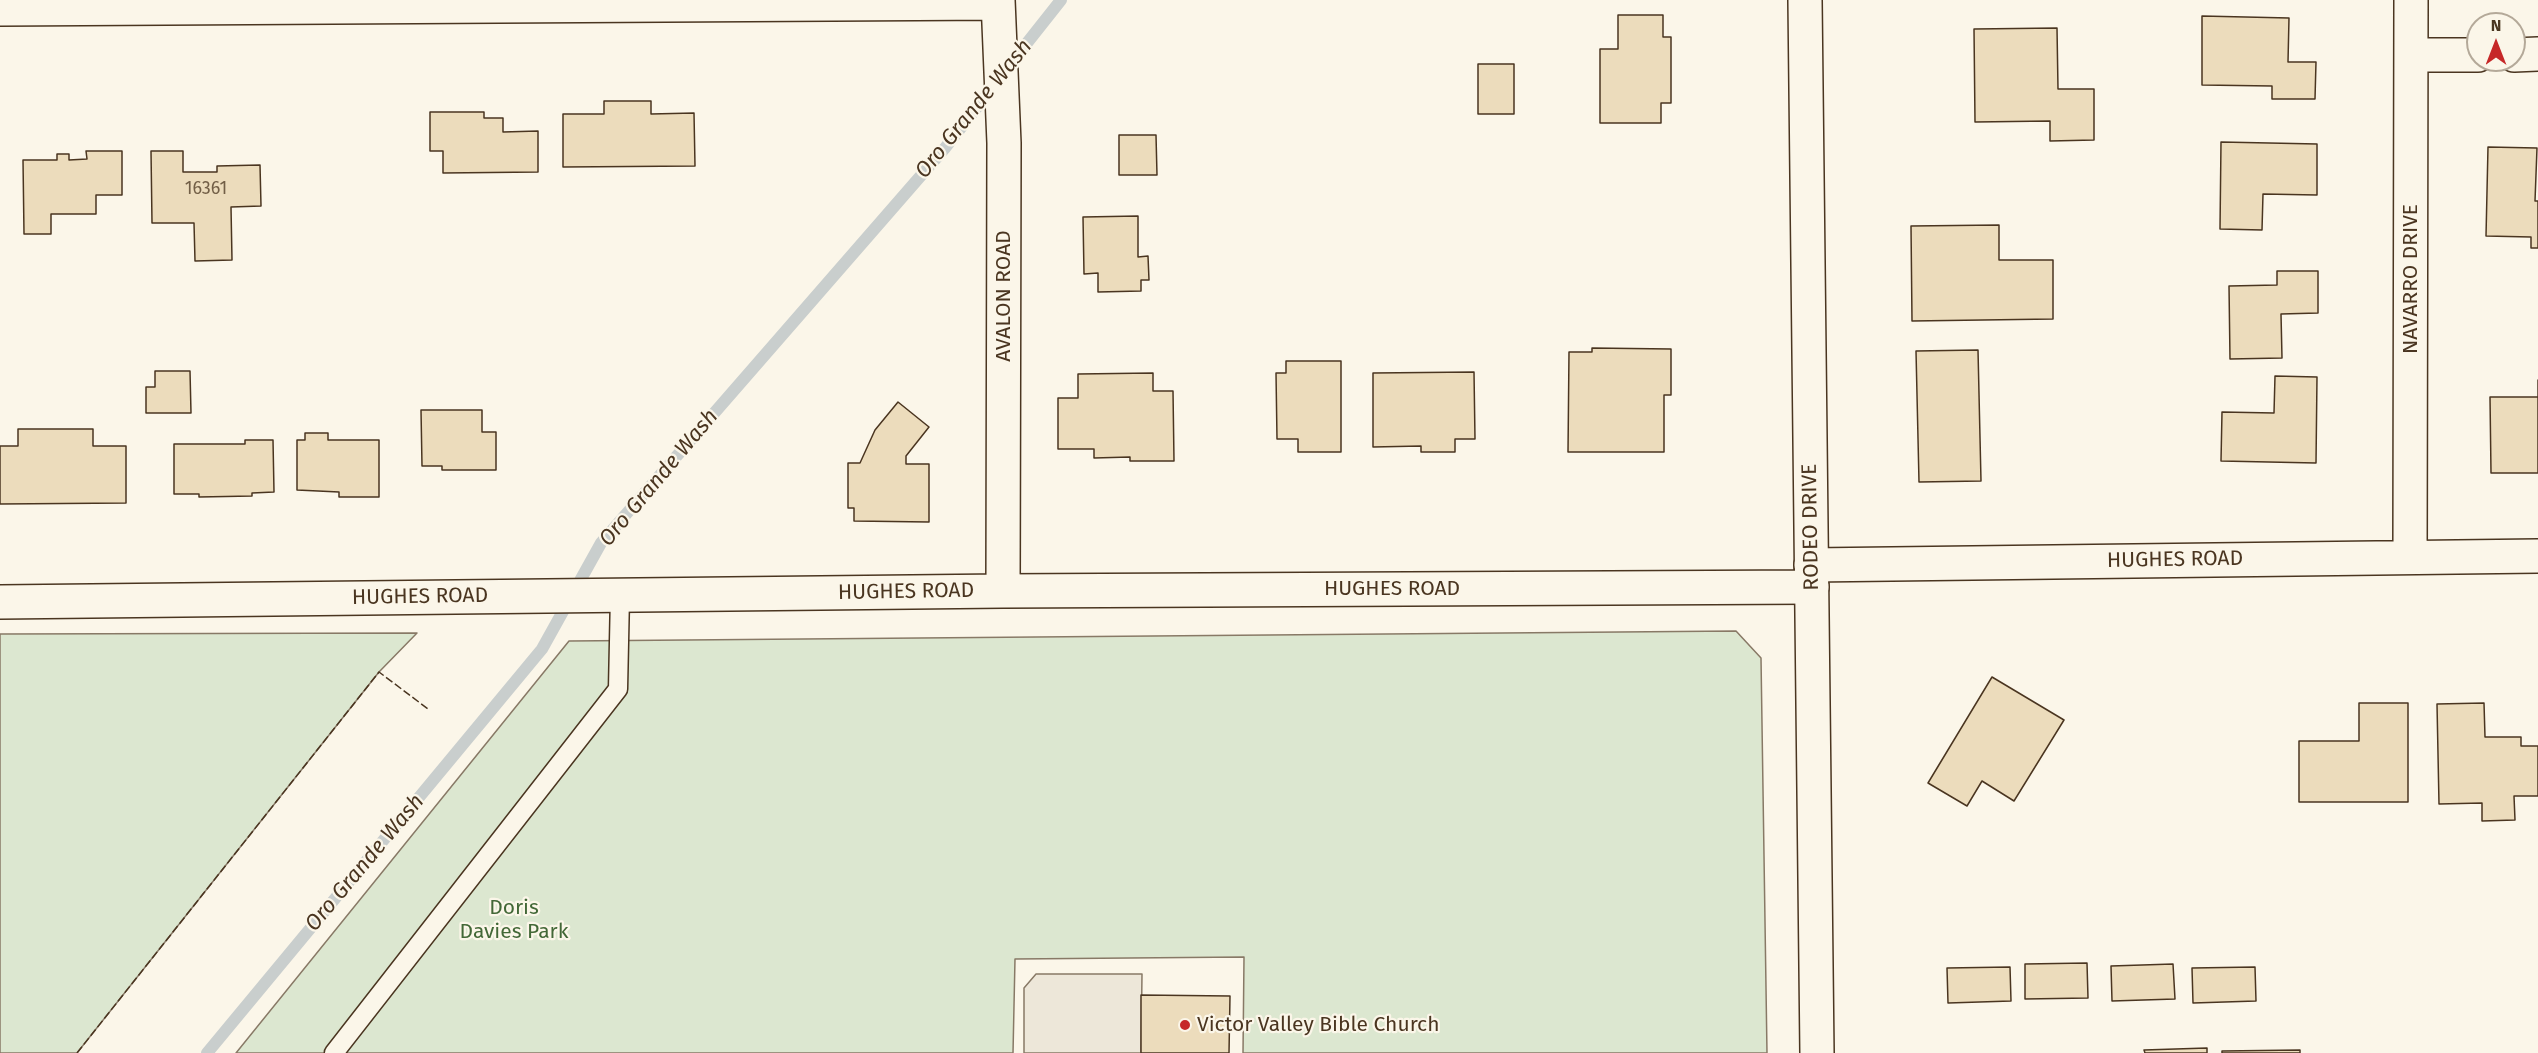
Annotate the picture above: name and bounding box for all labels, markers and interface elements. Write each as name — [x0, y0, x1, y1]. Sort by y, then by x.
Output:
north arrow — [2466, 12, 2526, 72]
text: N — [2491, 16, 2501, 35]
water label: Oro Grande Wash — [910, 34, 1038, 184]
house number: 16361 — [185, 178, 227, 200]
street label: NAVARRO DRIVE — [2398, 204, 2424, 354]
street label: AVALON ROAD — [991, 230, 1017, 362]
water label: Oro Grande Wash — [594, 404, 724, 552]
street label: RODEO DRIVE — [1797, 463, 1825, 591]
street label: HUGHES ROAD — [2107, 546, 2243, 574]
street label: HUGHES ROAD — [1324, 576, 1460, 602]
street label: HUGHES ROAD — [838, 578, 974, 606]
street label: HUGHES ROAD — [352, 583, 488, 611]
water label: Oro Grande Wash — [300, 789, 430, 937]
park label: Doris Davies Park — [460, 895, 568, 945]
place label: Victor Valley Bible Church — [1197, 1012, 1439, 1038]
marker: Victor Valley Bible Church — [1178, 1018, 1192, 1032]

